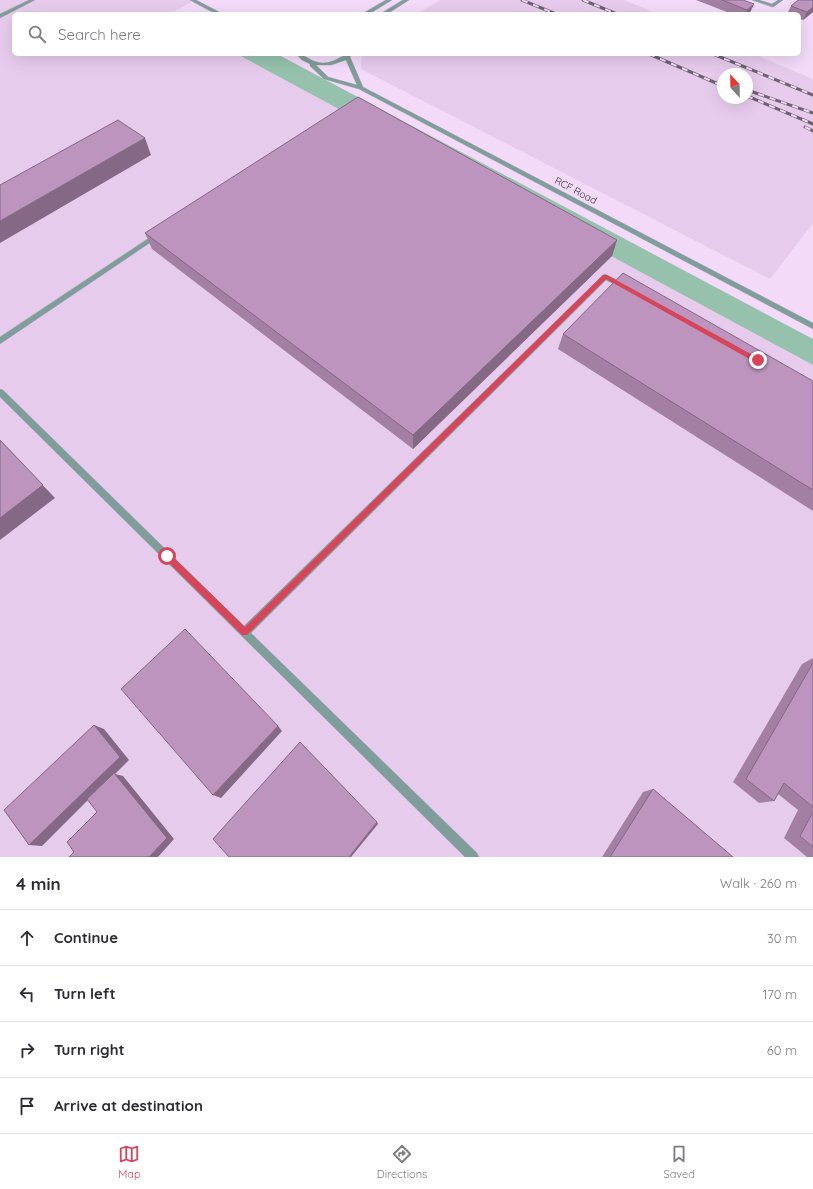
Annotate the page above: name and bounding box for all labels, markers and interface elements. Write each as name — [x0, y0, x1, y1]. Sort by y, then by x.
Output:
search box — [12, 12, 801, 56]
icon: search — [26, 23, 48, 45]
text: Search here — [58, 25, 141, 44]
north arrow — [717, 68, 753, 104]
street label: RCF Road — [552, 174, 599, 207]
route end — [749, 351, 767, 369]
route start — [158, 547, 176, 565]
text: 4 min — [16, 873, 61, 894]
text: Walk · 260 m — [720, 875, 797, 891]
icon: ahead — [16, 927, 38, 949]
text: Continue — [54, 928, 118, 947]
text: 30 m — [767, 930, 797, 946]
icon: left — [16, 983, 38, 1005]
text: Turn left — [54, 984, 116, 1003]
text: 170 m — [762, 986, 797, 1002]
icon: right — [16, 1039, 38, 1061]
text: Turn right — [54, 1040, 125, 1059]
text: 60 m — [767, 1042, 797, 1058]
icon: arrive — [16, 1095, 38, 1117]
text: Arrive at destination — [54, 1096, 203, 1115]
tab: Map — [118, 1143, 141, 1181]
tab: Directions — [377, 1143, 427, 1181]
tab: Saved — [663, 1143, 695, 1181]

